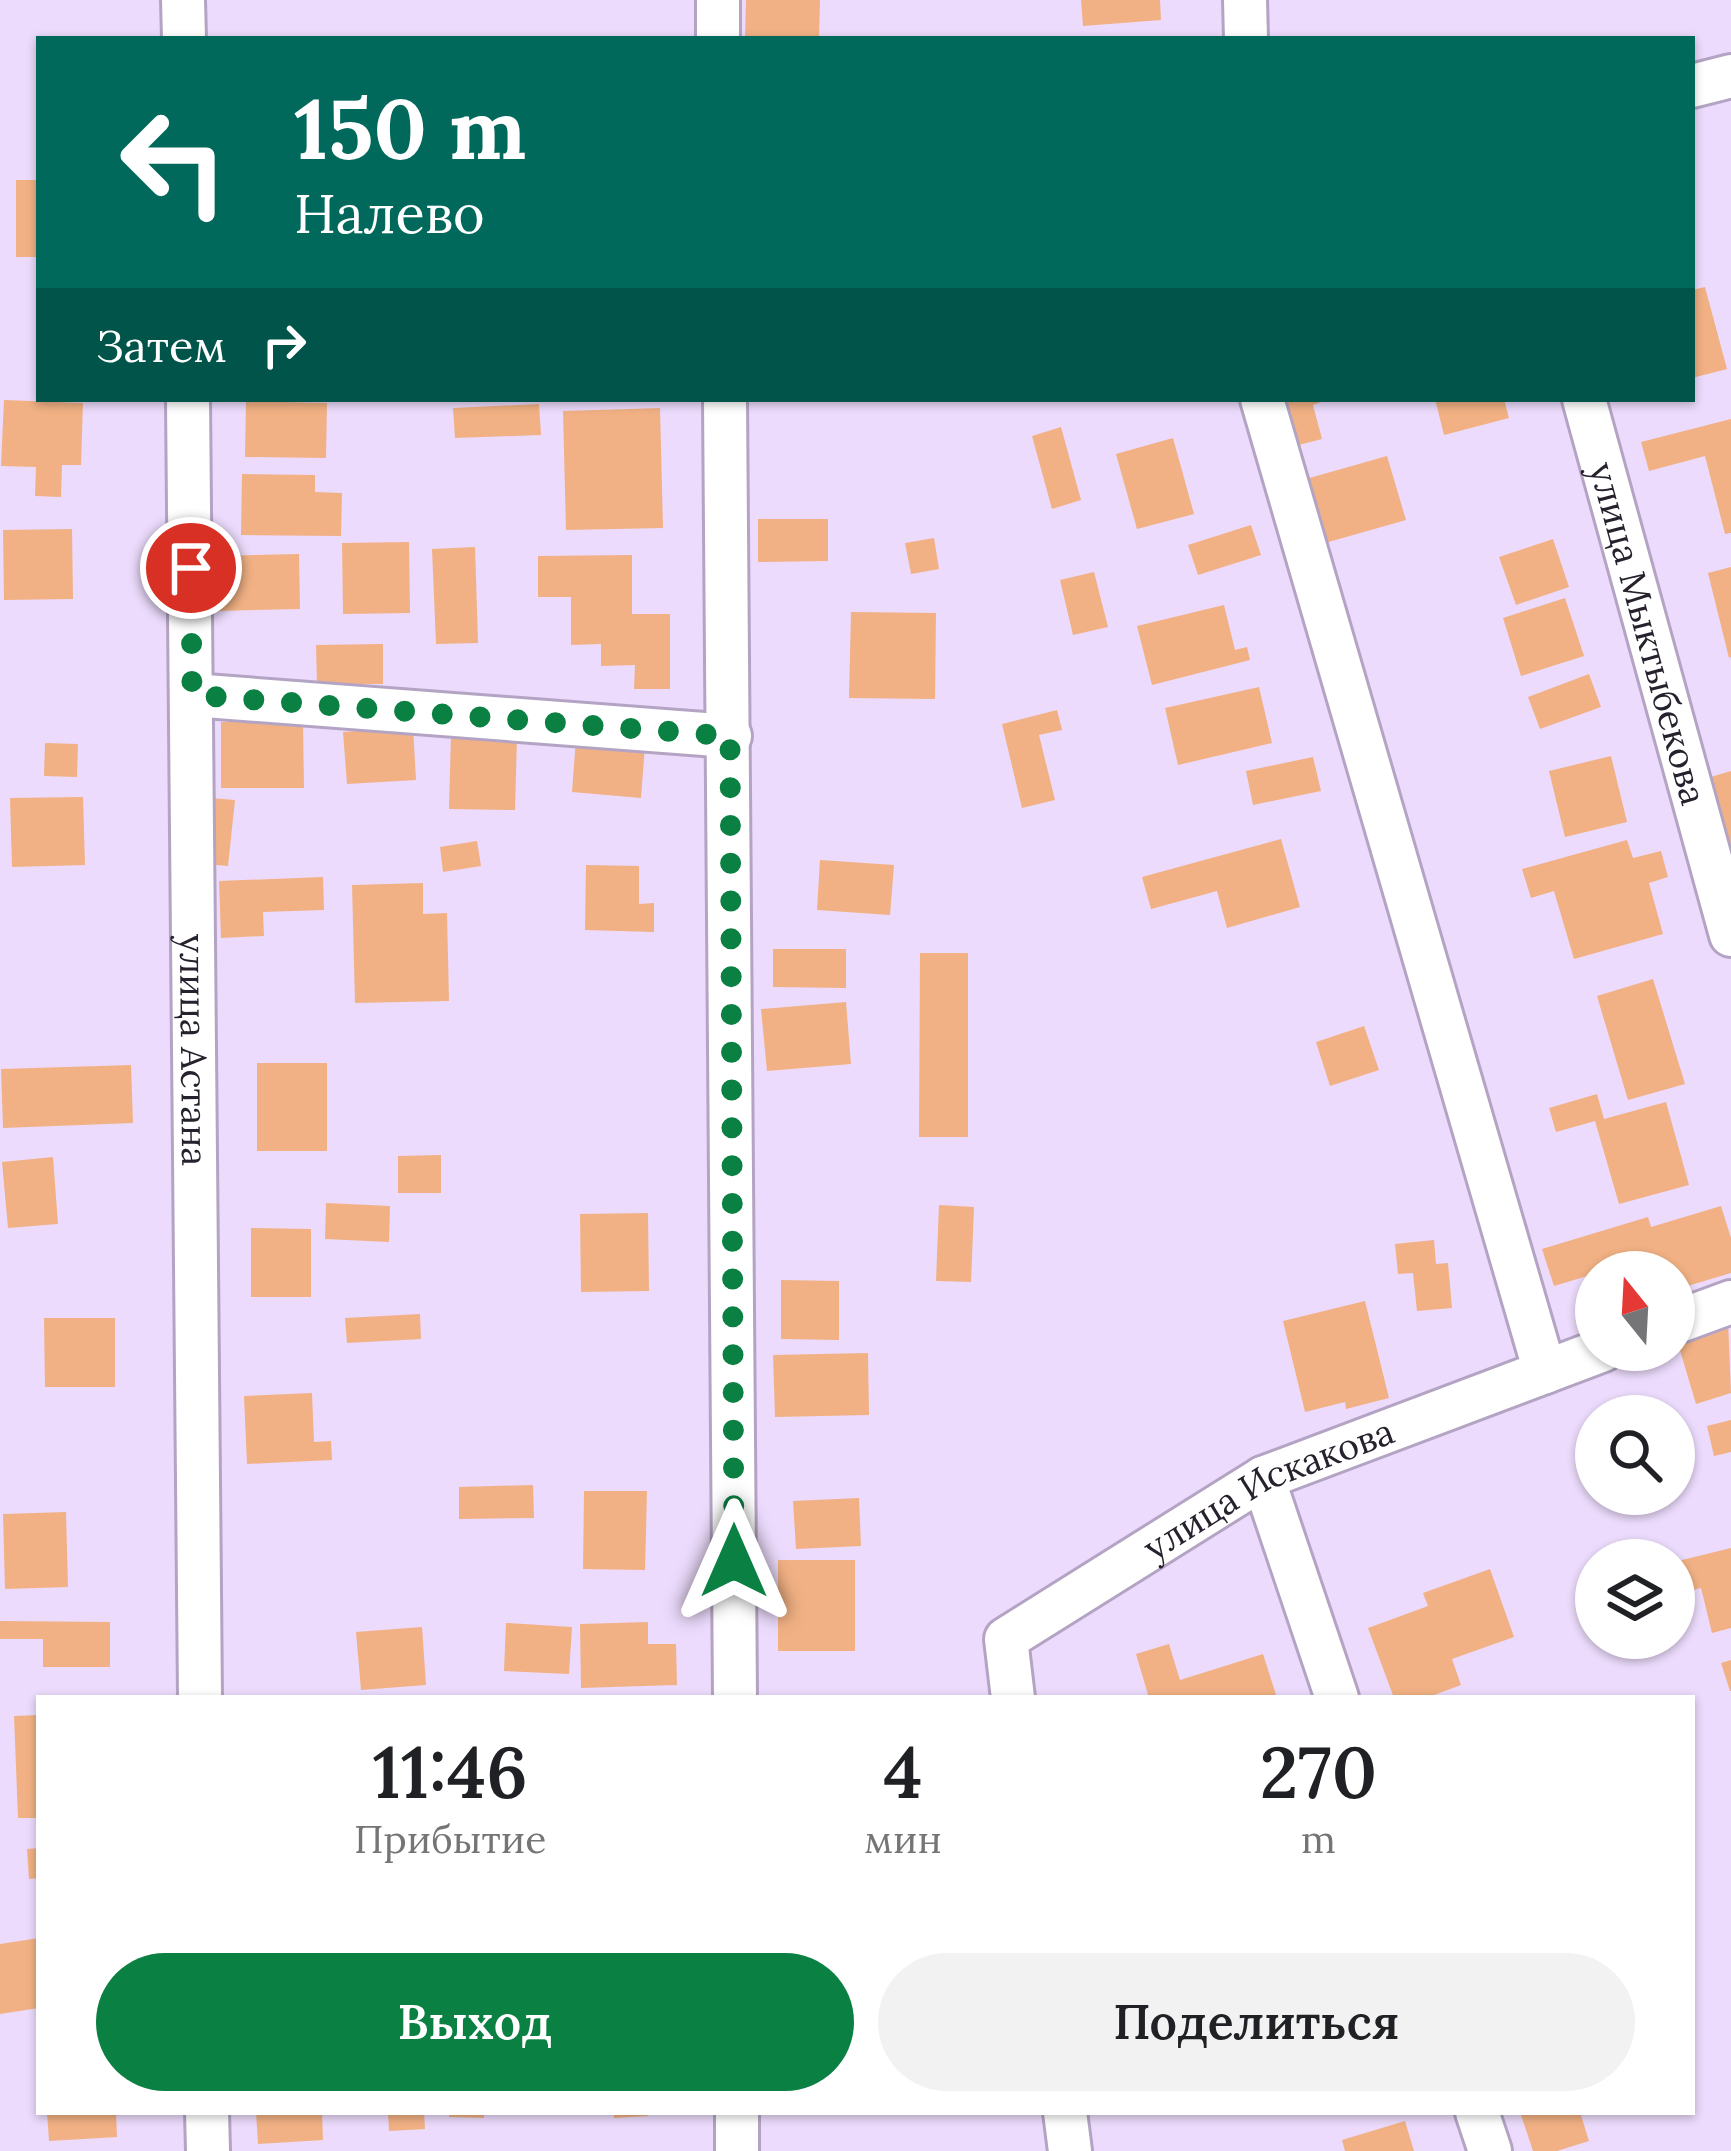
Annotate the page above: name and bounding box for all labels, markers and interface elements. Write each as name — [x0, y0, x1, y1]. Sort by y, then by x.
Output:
text: 150 m — [294, 74, 526, 182]
icon: left — [96, 84, 252, 240]
text: Налево — [294, 179, 485, 248]
icon: right — [251, 312, 317, 378]
text: Затем — [96, 317, 227, 374]
street label: улица Мыктыбекова — [1579, 457, 1717, 810]
pin — [140, 517, 242, 619]
icon: arrive — [158, 535, 224, 601]
street label: улица Астана — [170, 934, 218, 1166]
north arrow — [1575, 1251, 1695, 1371]
map controls — [1575, 1251, 1695, 1659]
button: search — [1575, 1395, 1695, 1515]
street label: улица Искакова — [1134, 1408, 1400, 1570]
position arrow — [671, 1498, 797, 1624]
button: layers — [1575, 1539, 1695, 1659]
text: 11:46 — [373, 1726, 528, 1818]
text: 4 — [883, 1726, 923, 1818]
text: 270 — [1260, 1726, 1377, 1818]
text: Прибытие — [354, 1814, 546, 1864]
text: мин — [864, 1814, 942, 1864]
text: m — [1301, 1814, 1336, 1864]
button: Выход — [96, 1953, 854, 2091]
button: Поделиться — [878, 1953, 1635, 2091]

